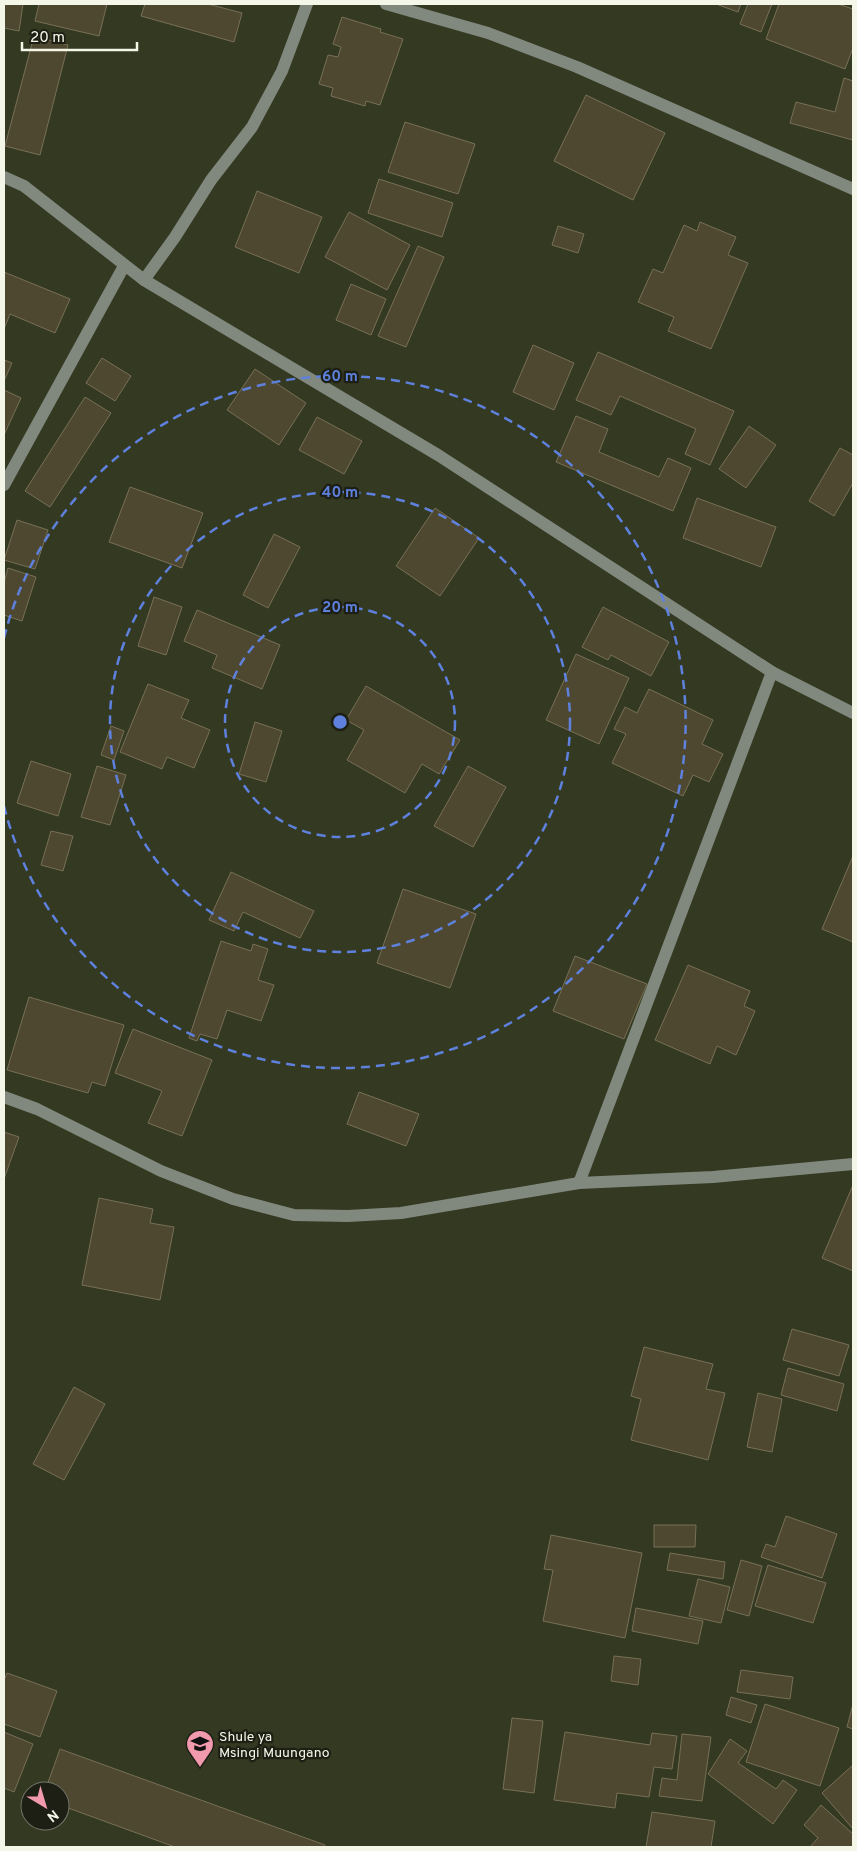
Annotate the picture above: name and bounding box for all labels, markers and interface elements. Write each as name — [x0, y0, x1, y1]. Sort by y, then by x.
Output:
scale bar — [22, 20, 138, 52]
text: 20 m — [30, 29, 65, 48]
text: 60 m — [322, 368, 358, 387]
text: 40 m — [322, 484, 358, 503]
text: 20 m — [322, 599, 358, 618]
centre of rings — [331, 713, 349, 731]
school or university icon: Shule ya Msingi Muungano — [185, 1729, 215, 1768]
place label: Shule ya Msingi Muungano — [219, 1729, 330, 1762]
north arrow — [20, 1781, 70, 1831]
text: N — [43, 1805, 61, 1825]

